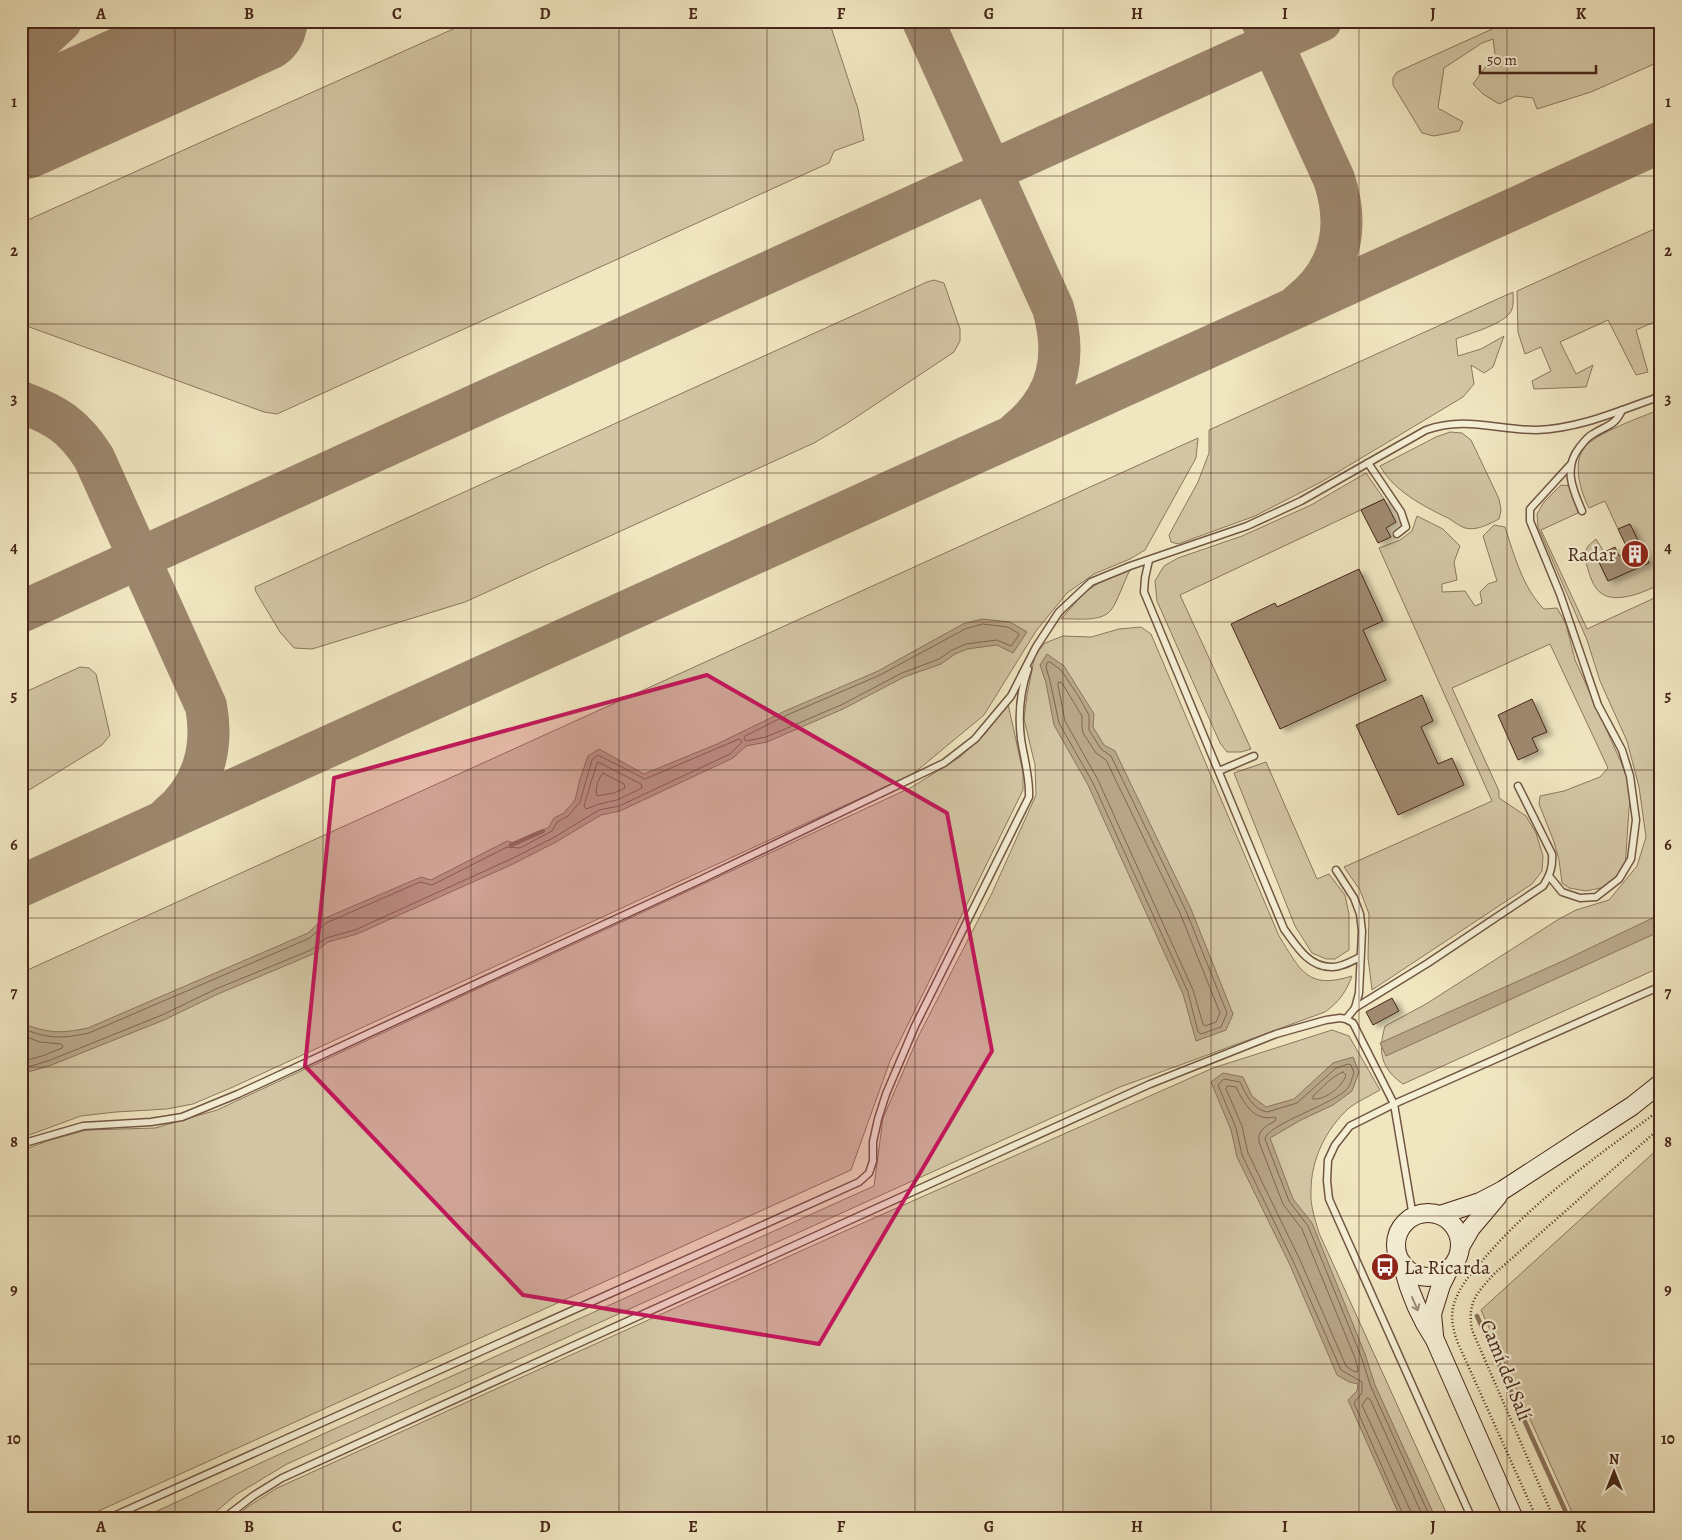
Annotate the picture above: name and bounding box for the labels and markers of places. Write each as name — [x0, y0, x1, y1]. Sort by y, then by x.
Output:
building icon: Radar — [1620, 539, 1650, 569]
place label: Radar — [1567, 541, 1616, 568]
bus stop icon: La Ricarda — [1370, 1252, 1400, 1282]
place label: La Ricarda — [1404, 1254, 1491, 1281]

